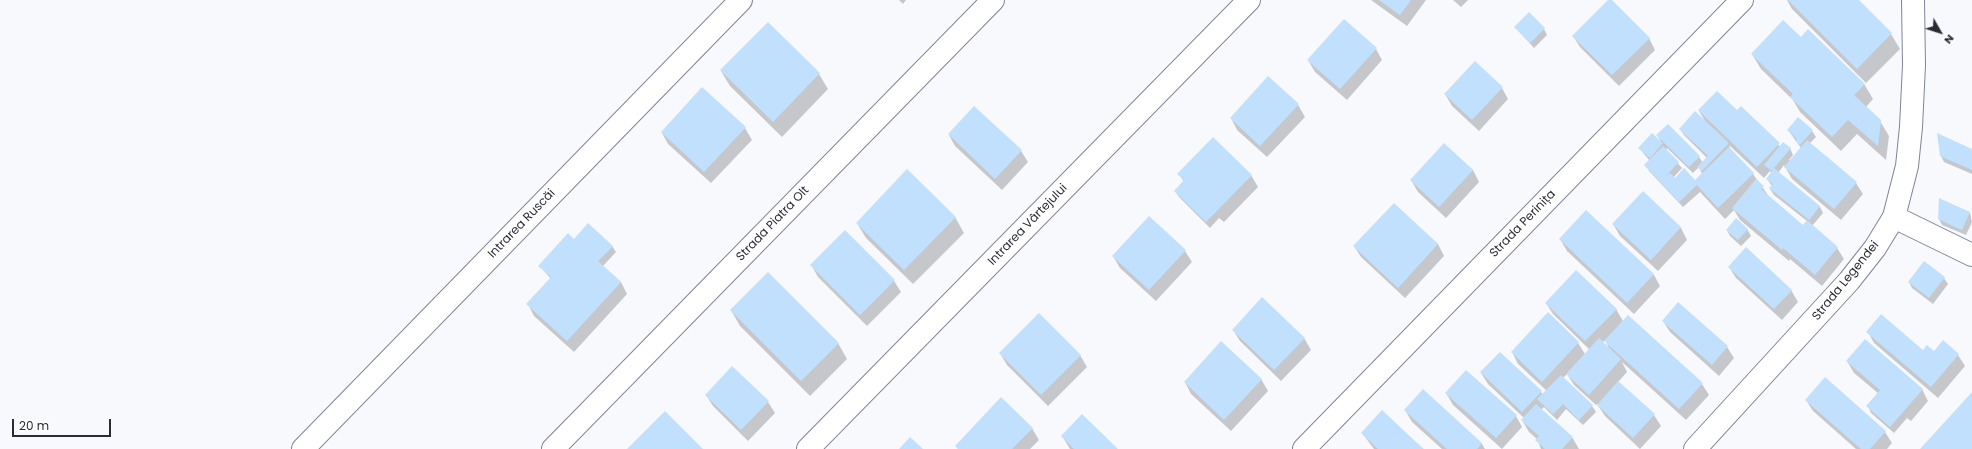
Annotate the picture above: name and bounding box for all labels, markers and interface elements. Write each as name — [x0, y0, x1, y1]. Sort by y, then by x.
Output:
north arrow — [1920, 12, 1960, 52]
text: N — [1941, 31, 1958, 48]
street label: Intrarea Vârtejului — [985, 181, 1071, 269]
street label: Strada Piatra Olt — [734, 184, 812, 264]
street label: Intrarea Ruscăi — [485, 186, 559, 262]
street label: Strada Perinița — [1487, 187, 1559, 261]
street label: Strada Legendei — [1810, 238, 1882, 324]
scale bar — [14, 411, 113, 437]
text: 20 m — [19, 417, 49, 434]

